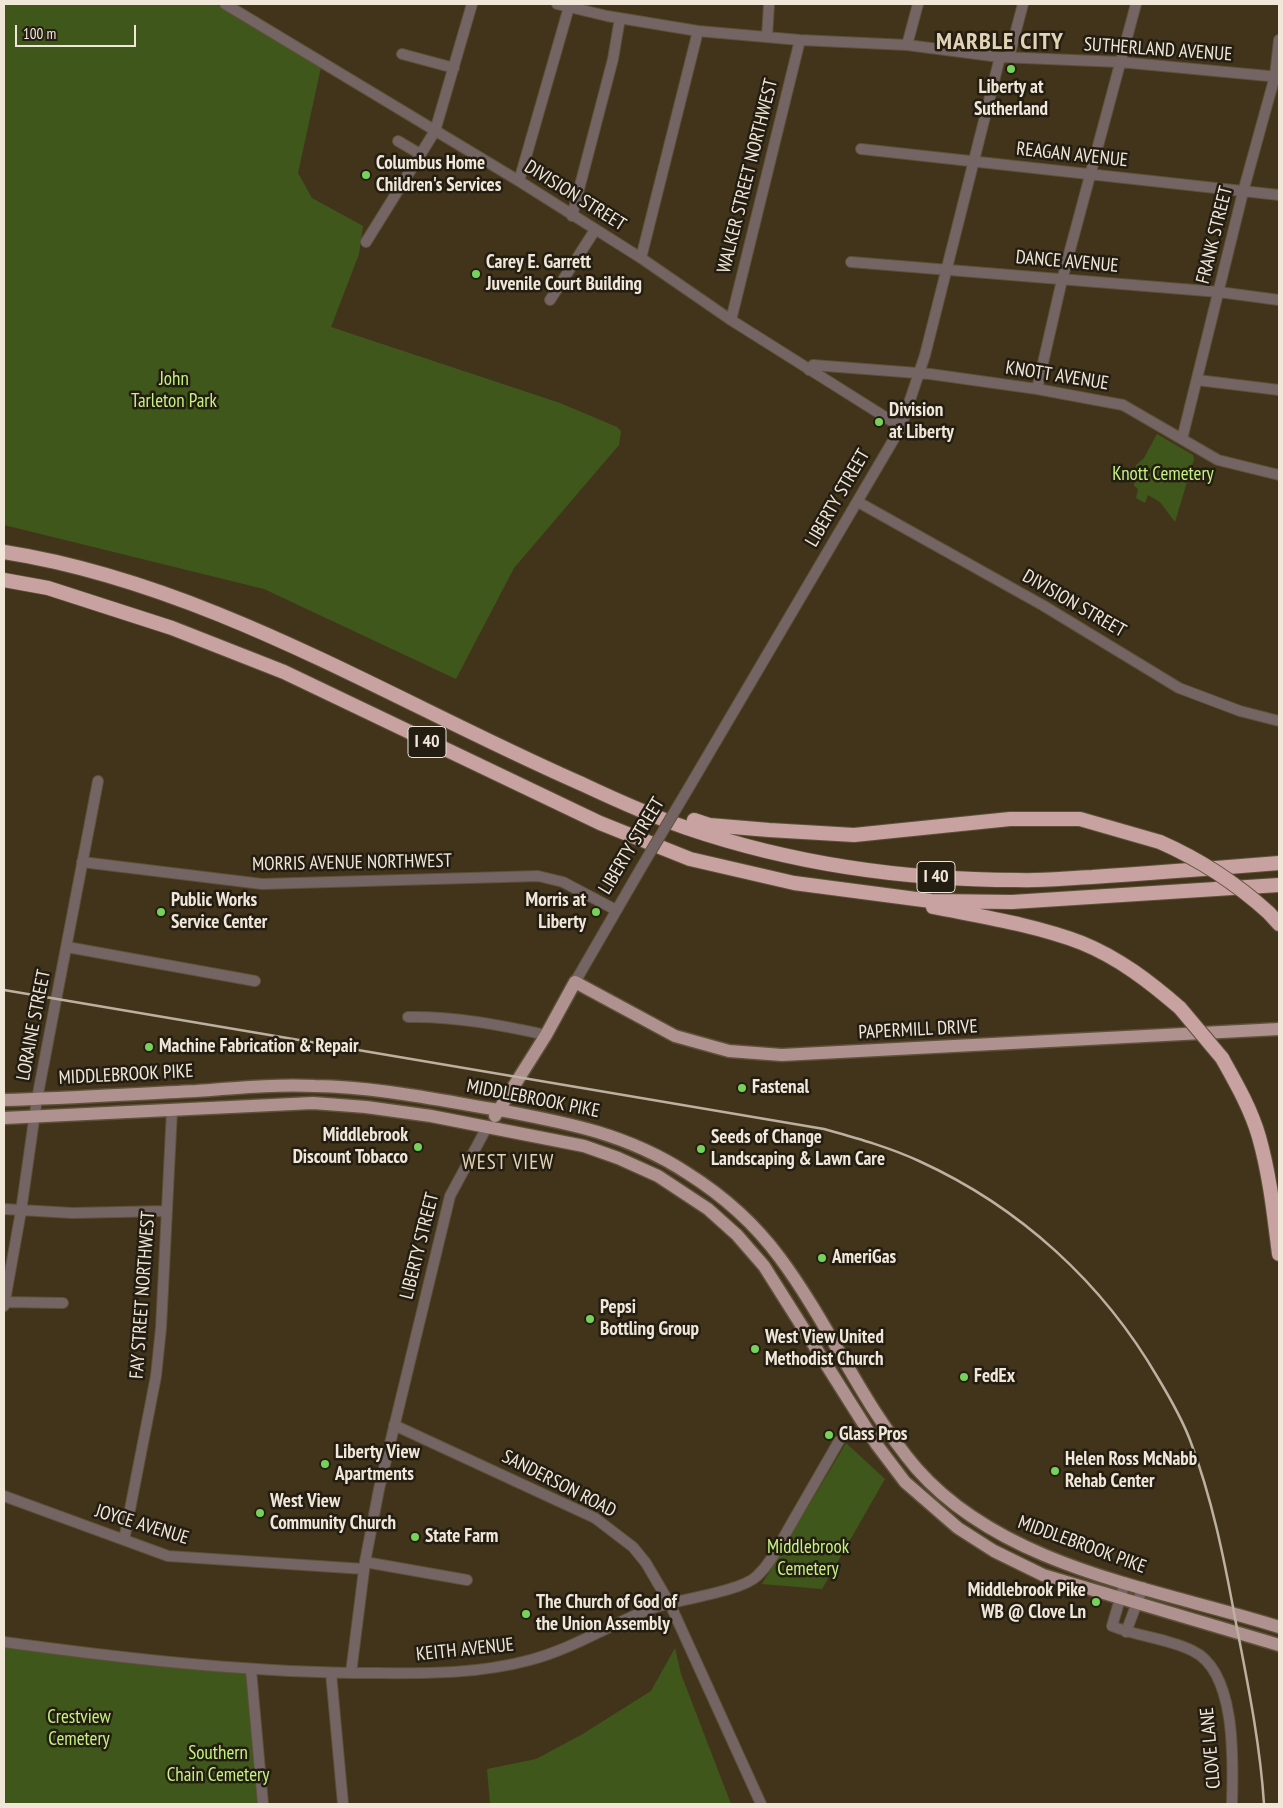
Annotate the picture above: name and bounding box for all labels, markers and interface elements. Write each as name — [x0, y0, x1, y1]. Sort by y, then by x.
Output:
scale bar — [18, 15, 139, 47]
text: 100 m — [23, 24, 56, 43]
district label: MARBLE CITY — [935, 28, 1065, 56]
street label: SUTHERLAND AVENUE — [1083, 33, 1233, 67]
marker: Liberty at Sutherland — [1005, 63, 1017, 75]
street label: WALKER STREET NORTHWEST — [713, 76, 783, 276]
place label: Liberty at Sutherland — [974, 77, 1048, 121]
street label: REAGAN AVENUE — [1015, 138, 1129, 172]
place label: Columbus Home Children's Services — [376, 153, 501, 197]
street label: DIVISION STREET — [520, 156, 630, 236]
marker: Columbus Home Children's Services — [360, 169, 372, 181]
street label: FRANK STREET — [1192, 184, 1238, 286]
street label: DANCE AVENUE — [1015, 246, 1119, 278]
place label: Carey E. Garrett Juvenile Court Building — [486, 252, 642, 296]
marker: Carey E. Garrett Juvenile Court Building — [470, 268, 482, 280]
street label: KNOTT AVENUE — [1004, 357, 1110, 395]
park label: John Tarleton Park — [131, 369, 217, 413]
place label: Division at Liberty — [889, 400, 954, 444]
marker: Division at Liberty — [873, 416, 885, 428]
street label: LIBERTY STREET — [801, 445, 875, 551]
park label: Knott Cemetery — [1112, 464, 1214, 486]
street label: DIVISION STREET — [1018, 565, 1130, 643]
road number: I 40 — [408, 726, 446, 758]
street label: LIBERTY STREET — [594, 793, 670, 899]
street label: MORRIS AVENUE NORTHWEST — [252, 850, 452, 876]
road number: I 40 — [917, 862, 955, 892]
place label: Public Works Service Center — [171, 890, 267, 934]
place label: Morris at Liberty — [526, 890, 586, 934]
marker: Public Works Service Center — [155, 906, 167, 918]
marker: Morris at Liberty — [590, 906, 602, 918]
street label: LORAINE STREET — [12, 968, 56, 1082]
street label: PAPERMILL DRIVE — [858, 1015, 978, 1045]
place label: Machine Fabrication & Repair — [159, 1036, 358, 1058]
marker: Machine Fabrication & Repair — [143, 1041, 155, 1053]
street label: MIDDLEBROOK PIKE — [58, 1060, 194, 1090]
street label: MIDDLEBROOK PIKE — [465, 1075, 601, 1123]
place label: Fastenal — [752, 1077, 809, 1099]
marker: Fastenal — [736, 1082, 748, 1094]
place label: Middlebrook Discount Tobacco — [293, 1125, 408, 1169]
place label: Seeds of Change Landscaping & Lawn Care — [711, 1127, 885, 1171]
marker: Middlebrook Discount Tobacco — [412, 1141, 424, 1153]
marker: Seeds of Change Landscaping & Lawn Care — [695, 1143, 707, 1155]
district label: WEST VIEW — [461, 1150, 555, 1176]
street label: LIBERTY STREET — [396, 1190, 444, 1302]
street label: FAY STREET NORTHWEST — [126, 1210, 160, 1380]
place label: AmeriGas — [832, 1247, 896, 1269]
marker: AmeriGas — [816, 1252, 828, 1264]
place label: Pepsi Bottling Group — [600, 1297, 699, 1341]
marker: Pepsi Bottling Group — [584, 1313, 596, 1325]
place label: West View United Methodist Church — [765, 1327, 884, 1371]
marker: West View United Methodist Church — [749, 1343, 761, 1355]
place label: FedEx — [974, 1366, 1015, 1388]
marker: FedEx — [958, 1371, 970, 1383]
place label: Glass Pros — [839, 1424, 907, 1446]
marker: Glass Pros — [823, 1429, 835, 1441]
place label: Liberty View Apartments — [335, 1442, 420, 1486]
street label: SANDERSON ROAD — [498, 1445, 620, 1523]
place label: Helen Ross McNabb Rehab Center — [1065, 1449, 1197, 1493]
marker: Liberty View Apartments — [319, 1458, 331, 1470]
marker: Helen Ross McNabb Rehab Center — [1049, 1465, 1061, 1477]
place label: West View Community Church — [270, 1491, 396, 1535]
street label: JOYCE AVENUE — [92, 1500, 192, 1550]
marker: West View Community Church — [254, 1507, 266, 1519]
street label: MIDDLEBROOK PIKE — [1015, 1511, 1149, 1579]
place label: State Farm — [425, 1526, 498, 1548]
marker: State Farm — [409, 1531, 421, 1543]
park label: Middlebrook Cemetery — [767, 1537, 849, 1581]
place label: Middlebrook Pike WB @ Clove Ln — [968, 1580, 1086, 1624]
place label: The Church of God of the Union Assembly — [536, 1592, 677, 1636]
marker: Middlebrook Pike WB @ Clove Ln — [1090, 1596, 1102, 1608]
marker: The Church of God of the Union Assembly — [520, 1608, 532, 1620]
street label: KEITH AVENUE — [415, 1634, 515, 1666]
street label: CLOVE LANE — [1196, 1706, 1226, 1790]
park label: Crestview Cemetery — [47, 1707, 111, 1751]
park label: Southern Chain Cemetery — [167, 1743, 269, 1787]

